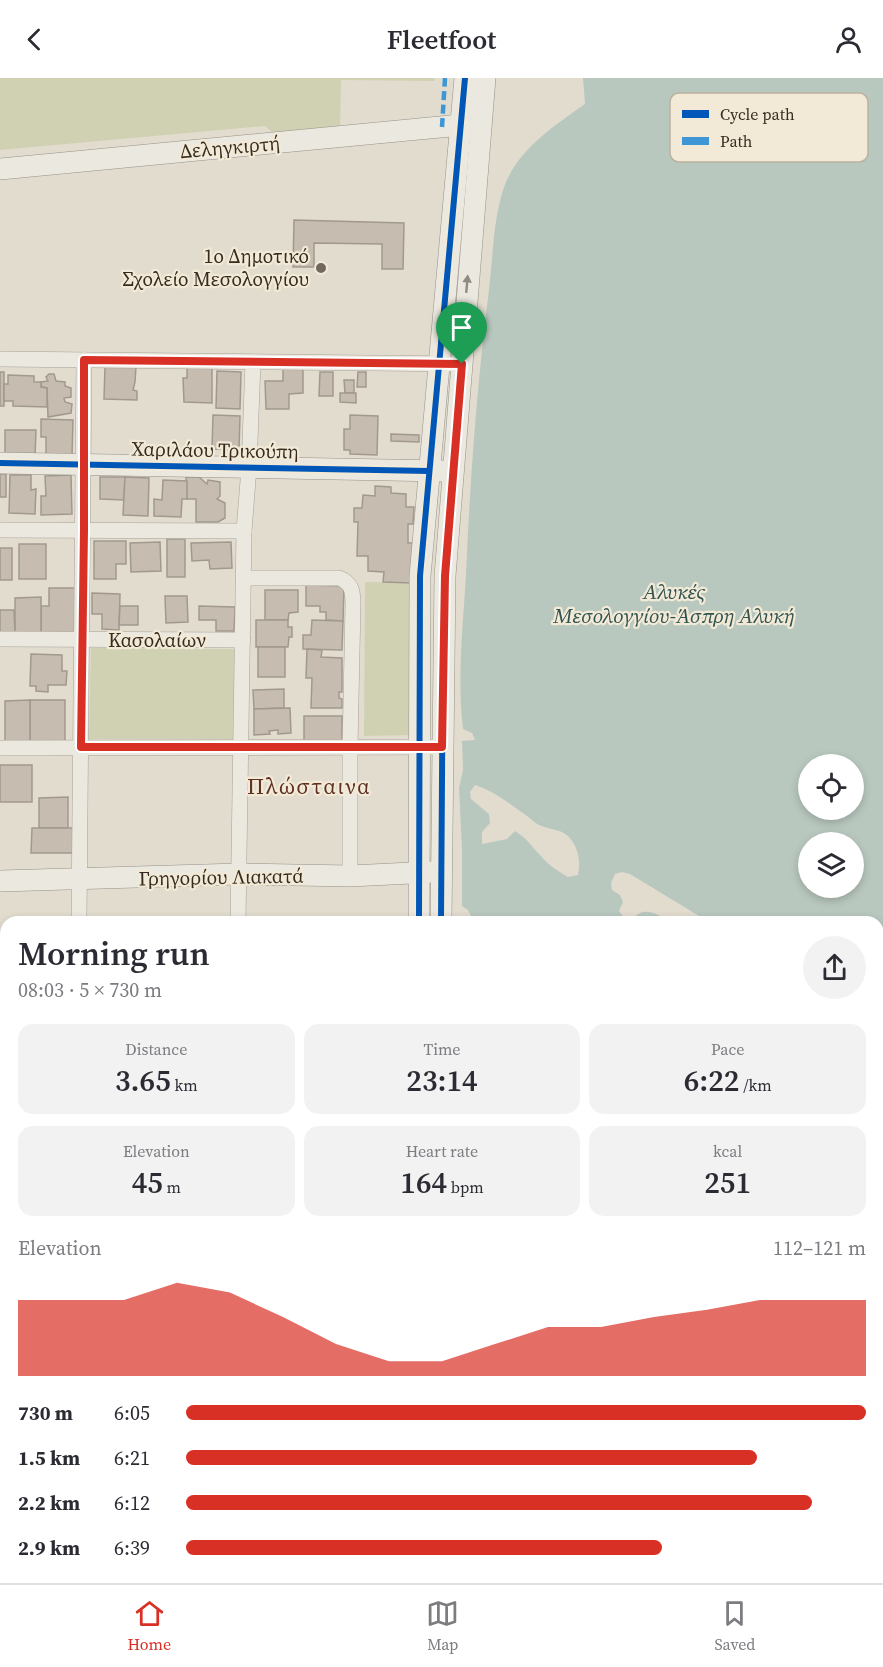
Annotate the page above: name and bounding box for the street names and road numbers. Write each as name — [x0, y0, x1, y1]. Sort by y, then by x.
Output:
street label: Δεληγκιρτή — [179, 129, 281, 165]
street label: Χαριλάου Τρικούπη — [131, 435, 299, 465]
street label: Κασολαίων — [108, 626, 206, 654]
street label: Γρηγορίου Λιακατά — [138, 862, 304, 892]

